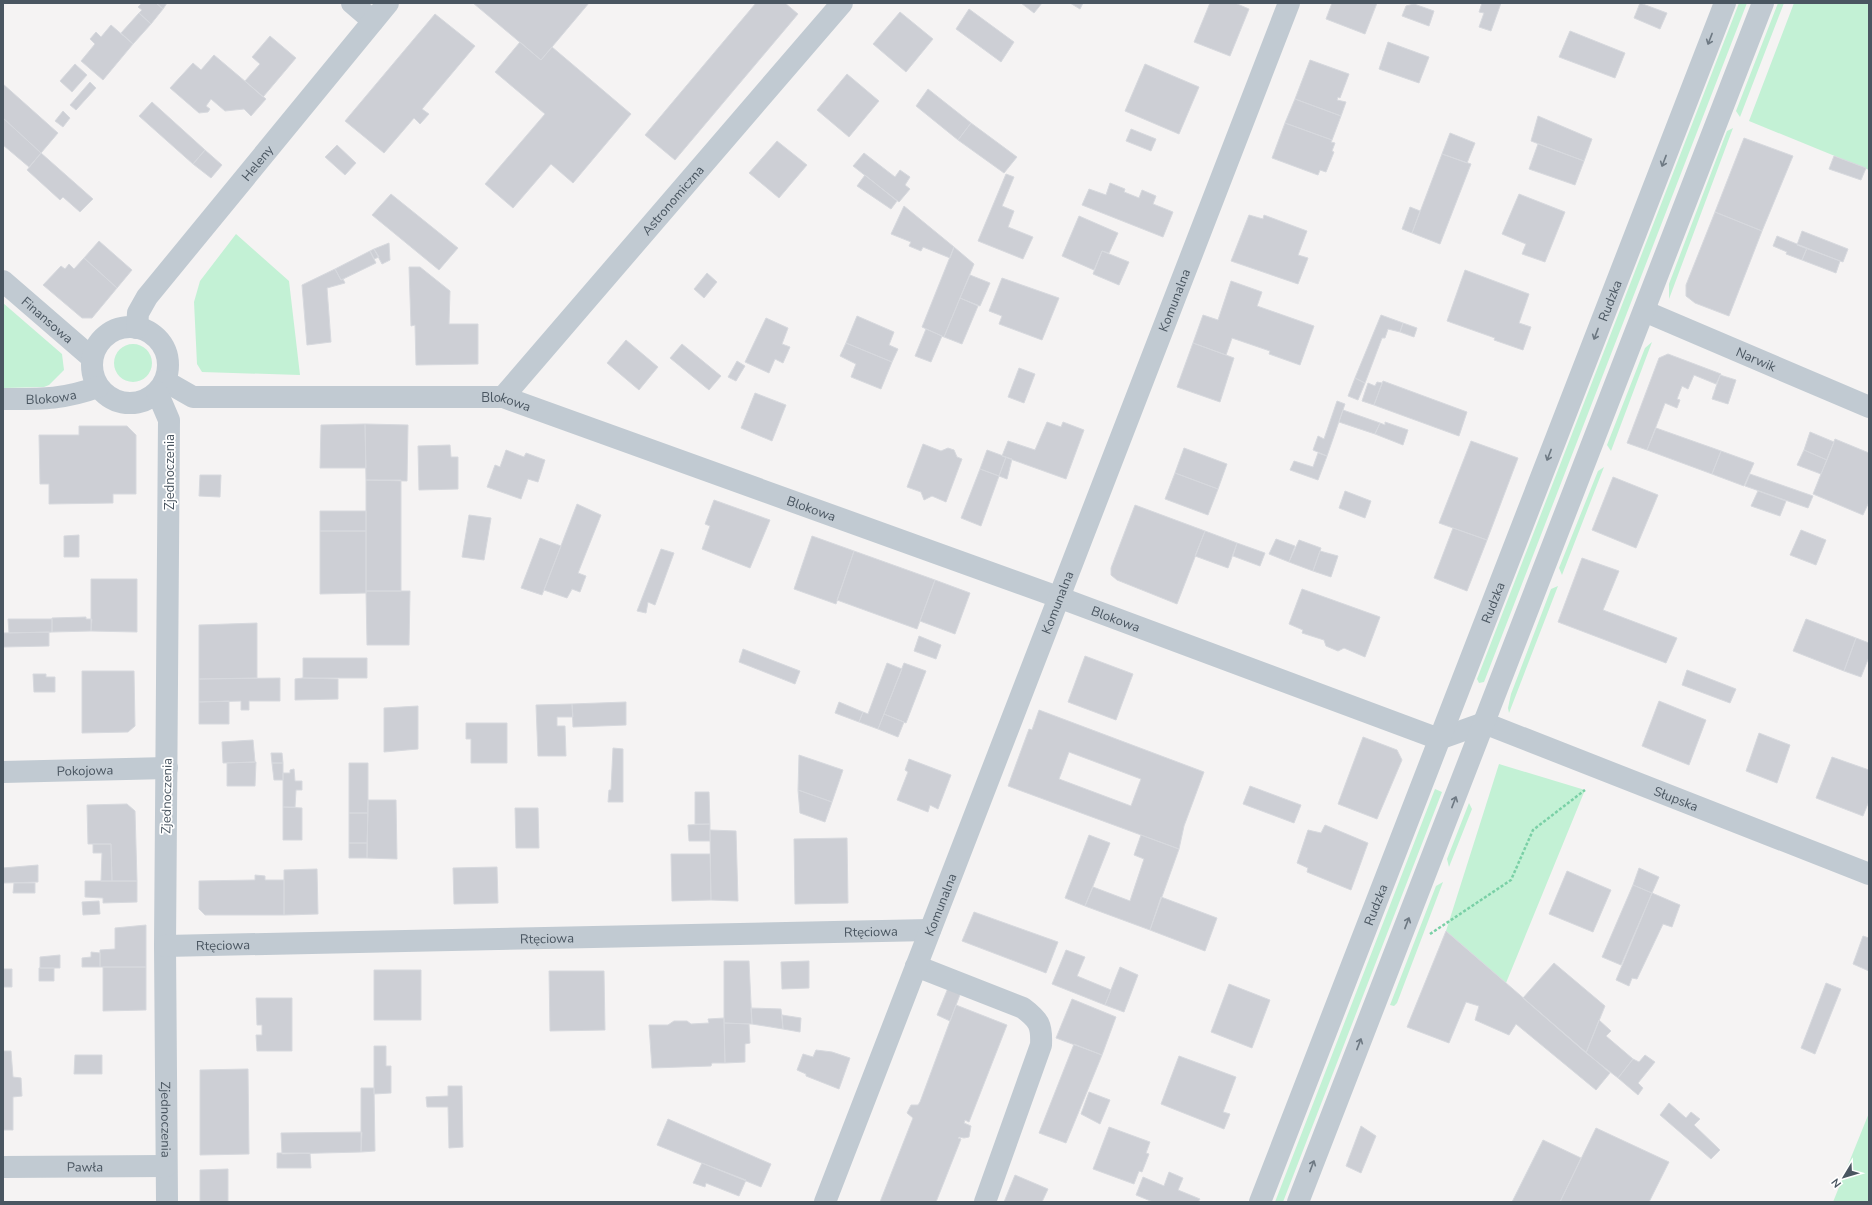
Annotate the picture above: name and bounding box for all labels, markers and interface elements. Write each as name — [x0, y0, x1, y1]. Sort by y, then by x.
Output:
one-way arrow — [1706, 33, 1714, 45]
street label: Heleny — [238, 141, 278, 185]
one-way arrow — [1659, 154, 1667, 166]
street label: Astronomiczna — [638, 162, 709, 239]
street label: Komunalna — [1155, 266, 1195, 335]
street label: Rudzka — [1594, 278, 1627, 324]
street label: Finansowa — [17, 293, 77, 348]
one-way arrow — [1592, 328, 1600, 340]
street label: Narwik — [1733, 343, 1779, 377]
street label: Blokowa — [25, 386, 78, 409]
street label: Blokowa — [481, 389, 533, 416]
street label: Zjednoczenia — [161, 434, 179, 510]
one-way arrow — [1545, 449, 1553, 461]
street label: Blokowa — [784, 492, 838, 526]
street label: Komunalna — [1038, 569, 1078, 637]
street label: Rudzka — [1477, 580, 1510, 626]
street label: Blokowa — [1089, 602, 1143, 637]
street label: Zjednoczenia — [157, 758, 177, 834]
street label: Pokojowa — [56, 761, 114, 781]
street label: Słupska — [1651, 782, 1701, 816]
one-way arrow — [1450, 797, 1458, 809]
street label: Komunalna — [921, 871, 961, 939]
street label: Rudzka — [1360, 882, 1392, 928]
one-way arrow — [1403, 918, 1411, 930]
street label: Rtęciowa — [844, 923, 898, 942]
street label: Rtęciowa — [520, 929, 574, 949]
street label: Rtęciowa — [196, 936, 250, 955]
one-way arrow — [1356, 1039, 1364, 1051]
street label: Zjednoczenia — [156, 1081, 175, 1158]
north arrow — [1824, 1157, 1864, 1197]
street label: Pawła — [67, 1158, 103, 1177]
one-way arrow — [1309, 1160, 1317, 1172]
text: N — [1828, 1175, 1845, 1191]

